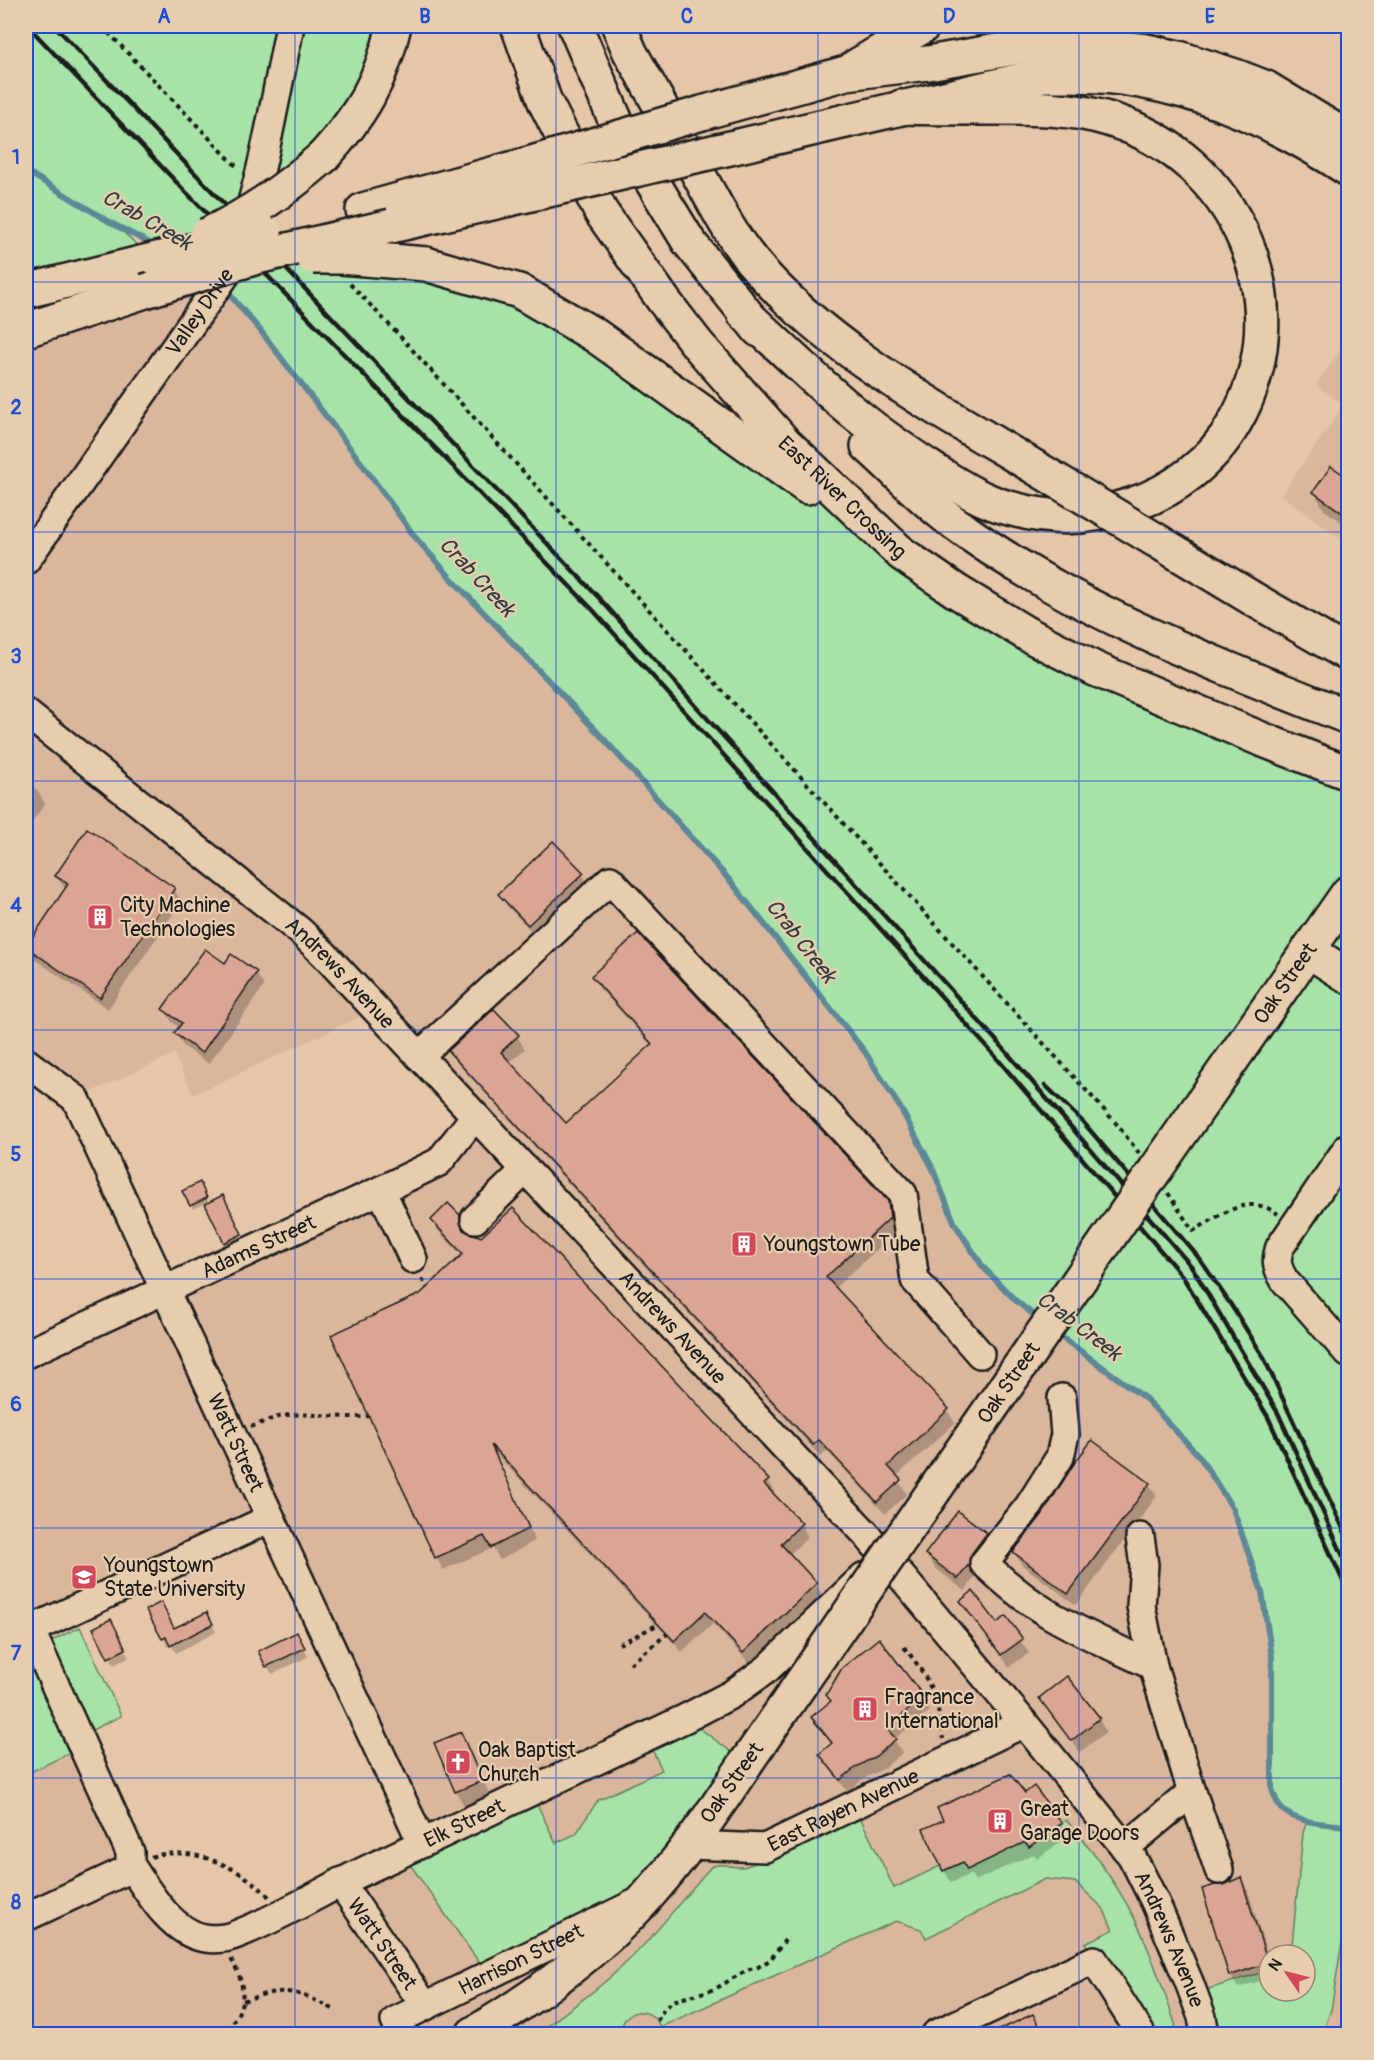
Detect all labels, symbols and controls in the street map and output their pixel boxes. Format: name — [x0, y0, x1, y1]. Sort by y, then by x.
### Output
text: A — [158, 4, 171, 29]
text: B — [419, 4, 431, 29]
text: C — [681, 4, 693, 29]
text: D — [943, 4, 956, 29]
text: E — [1205, 4, 1216, 29]
text: 1 — [12, 145, 20, 170]
water label: Crab Creek — [97, 183, 198, 258]
street label: Valley Drive — [160, 262, 240, 361]
text: 2 — [10, 395, 22, 420]
street label: East River Crossing — [772, 430, 913, 565]
water label: Crab Creek — [433, 531, 522, 624]
text: 3 — [10, 644, 22, 669]
place label: City Machine Technologies — [120, 892, 236, 943]
text: 4 — [10, 893, 22, 918]
water label: Crab Creek — [759, 893, 844, 990]
building icon: City Machine Technologies — [85, 902, 115, 932]
street label: Andrews Avenue — [280, 911, 401, 1035]
street label: Oak Street — [1247, 937, 1323, 1030]
text: 5 — [11, 1142, 22, 1167]
street label: Adams Street — [197, 1208, 320, 1285]
building icon: Youngstown Tube — [729, 1229, 759, 1259]
place label: Youngstown Tube — [763, 1231, 921, 1258]
street label: Andrews Avenue — [613, 1265, 733, 1390]
water label: Crab Creek — [1031, 1285, 1128, 1368]
street label: Oak Street — [971, 1336, 1046, 1429]
street label: Watt Street — [201, 1389, 270, 1497]
text: 6 — [10, 1392, 22, 1417]
place label: Youngstown State University — [103, 1552, 245, 1603]
school or university icon: Youngstown State University — [69, 1562, 99, 1592]
text: 7 — [11, 1641, 22, 1666]
place label: Fragrance International — [884, 1684, 999, 1735]
building icon: Fragrance International — [850, 1694, 880, 1724]
place label: Oak Baptist Church — [478, 1737, 577, 1788]
street label: Oak Street — [694, 1737, 770, 1829]
church icon: Oak Baptist Church — [443, 1747, 473, 1777]
street label: East Rayen Avenue — [763, 1762, 924, 1858]
street label: Elk Street — [419, 1792, 509, 1854]
place label: Great Garage Doors — [1020, 1796, 1140, 1847]
building icon: Great Garage Doors — [985, 1806, 1015, 1836]
street label: Andrews Avenue — [1128, 1866, 1211, 2012]
text: 8 — [11, 1890, 21, 1915]
street label: Watt Street — [341, 1893, 424, 1995]
street label: Harrison Street — [454, 1917, 588, 2001]
north arrow — [1257, 1943, 1317, 2003]
text: N — [1264, 1955, 1287, 1975]

